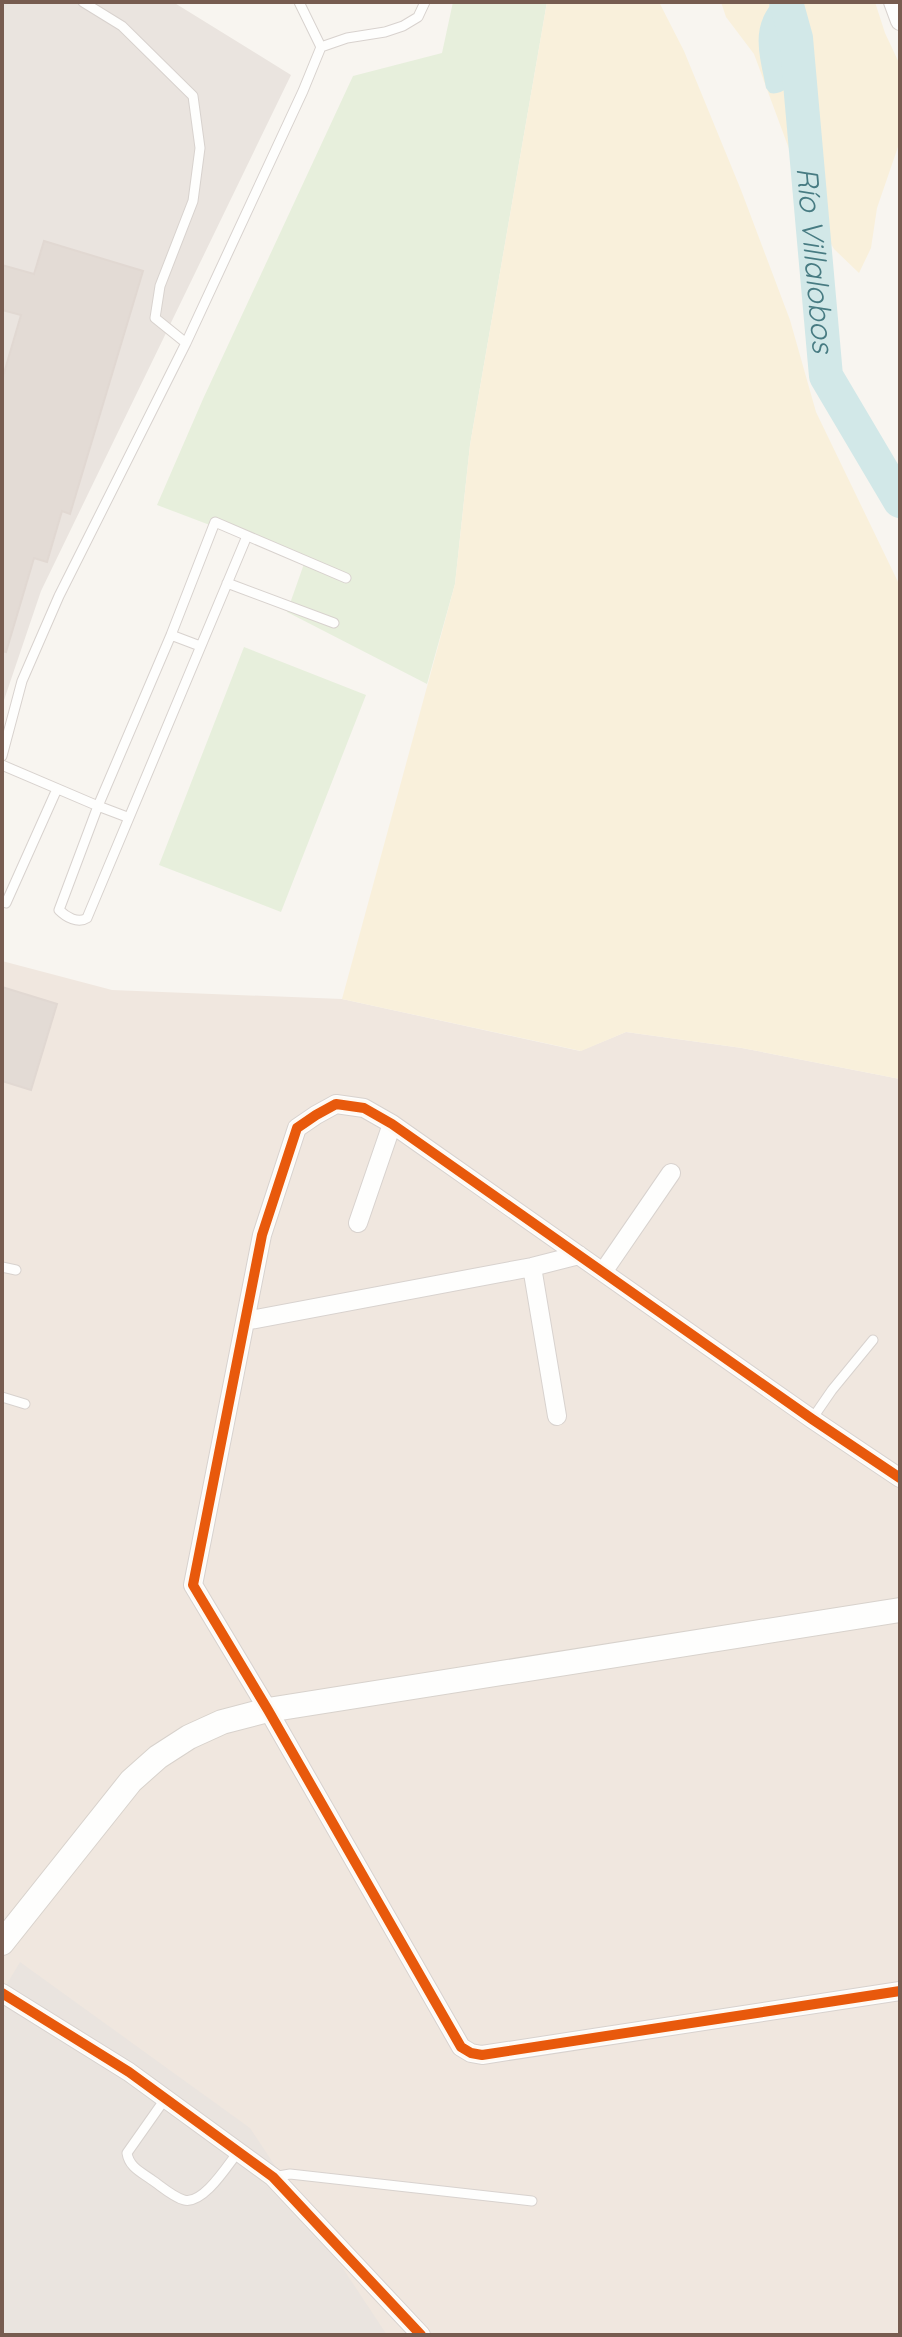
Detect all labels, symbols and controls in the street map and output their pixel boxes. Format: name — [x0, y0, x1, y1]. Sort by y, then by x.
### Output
water label: Río Villalobos — [789, 165, 843, 356]

